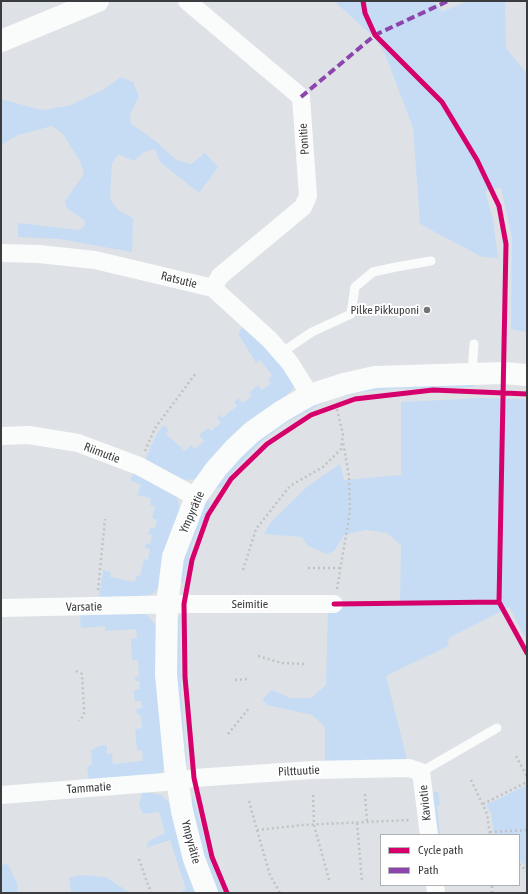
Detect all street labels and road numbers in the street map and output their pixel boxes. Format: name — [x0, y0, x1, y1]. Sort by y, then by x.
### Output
street label: Ponitie — [296, 123, 312, 155]
street label: Ratsutie — [159, 269, 199, 291]
street label: Riimutie — [82, 440, 122, 466]
street label: Ympyrätie — [176, 489, 208, 535]
street label: Seimitie — [232, 597, 268, 611]
street label: Varsatie — [66, 599, 102, 615]
street label: Pilttuutie — [278, 763, 320, 779]
street label: Tammatie — [66, 779, 112, 797]
street label: Kaviotie — [416, 784, 434, 822]
street label: Ympyrätie — [178, 819, 204, 865]

